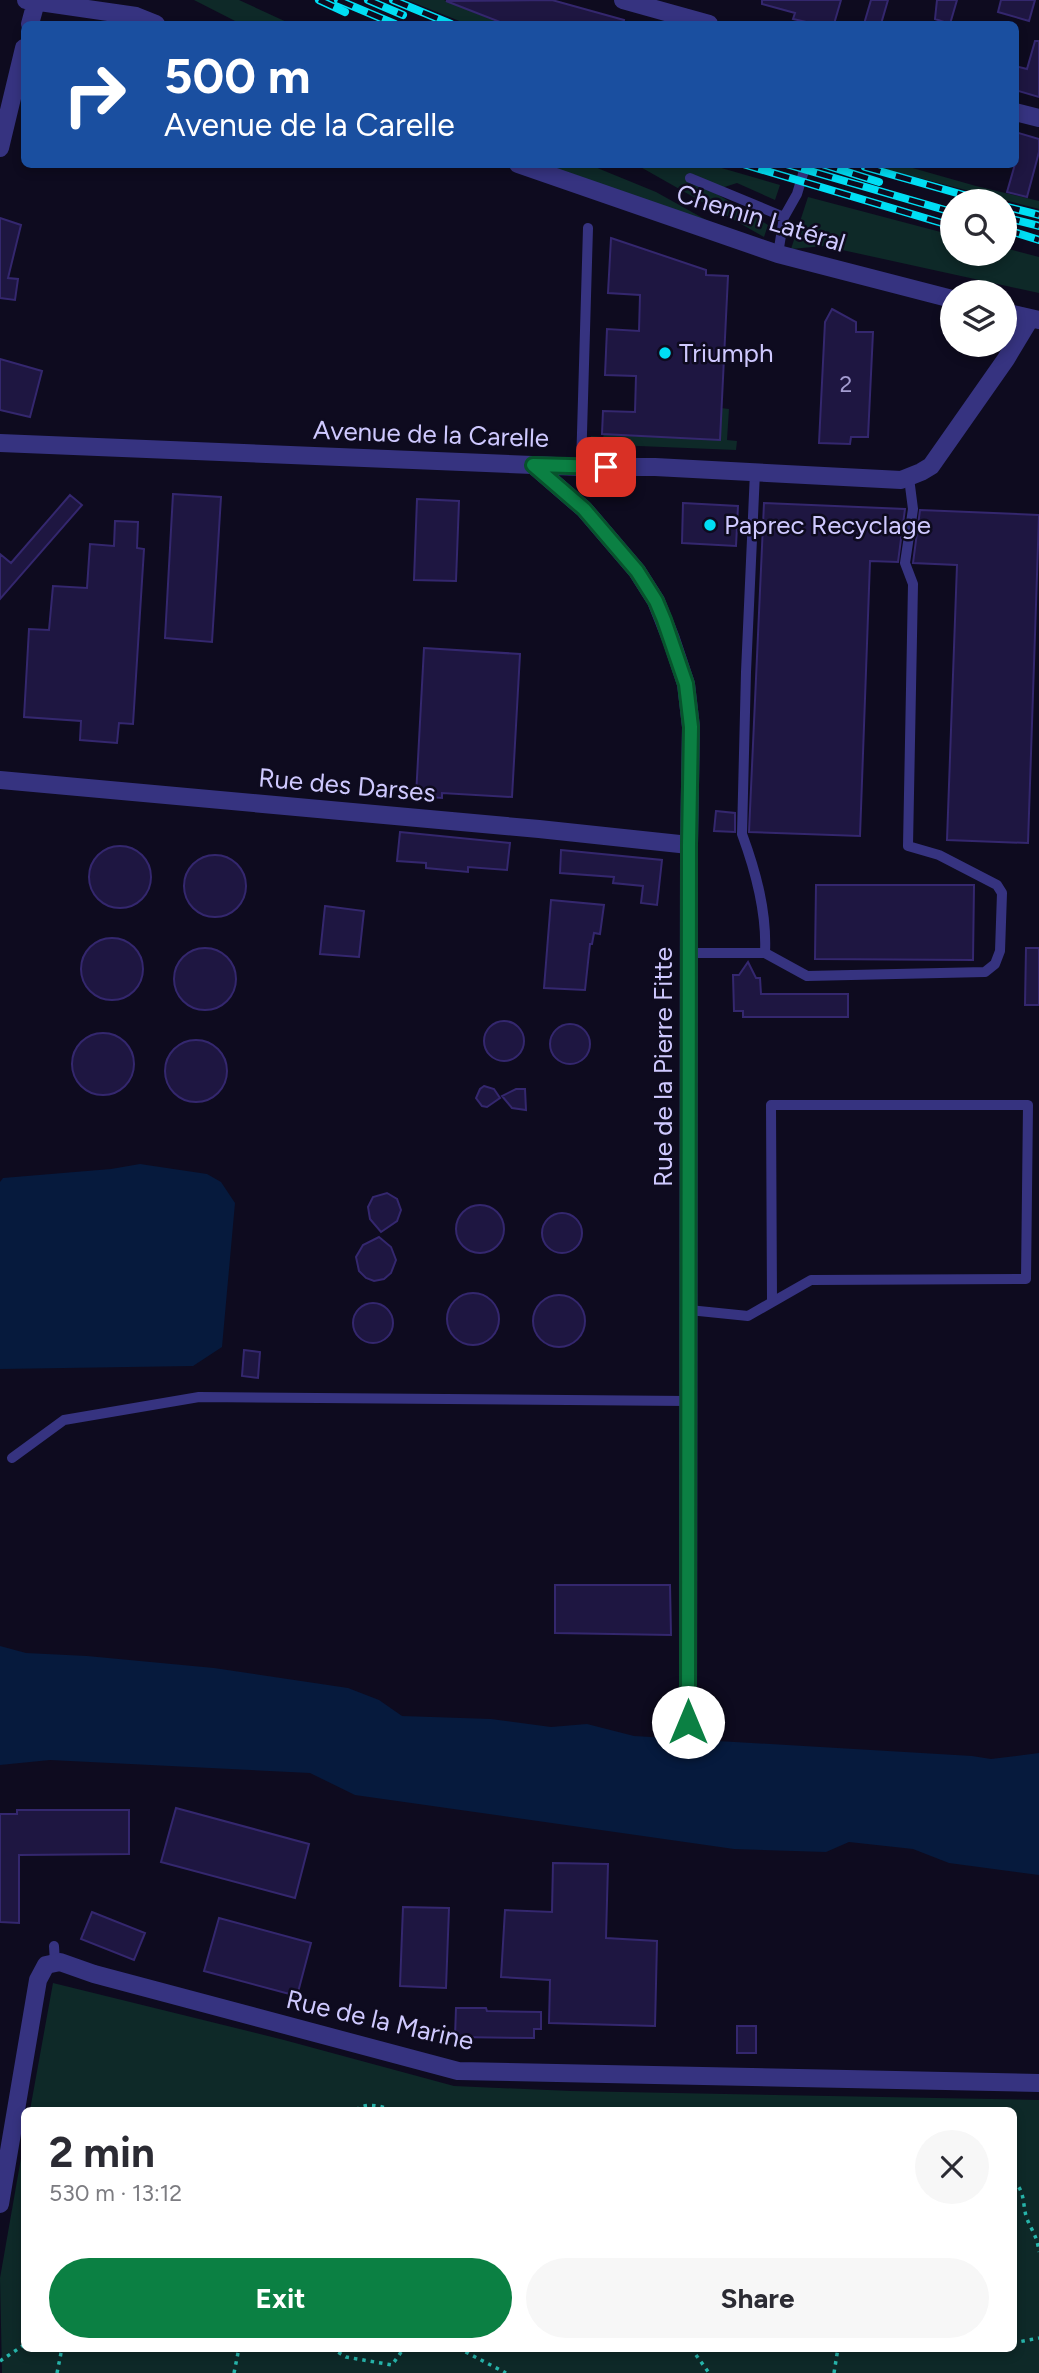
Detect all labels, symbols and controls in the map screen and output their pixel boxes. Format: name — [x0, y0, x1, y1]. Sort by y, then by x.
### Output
text: 500 m — [164, 46, 310, 105]
icon: right — [49, 49, 140, 140]
text: Avenue de la Carelle — [164, 106, 455, 144]
street label: Chemin Latéral — [673, 177, 849, 259]
map controls — [940, 189, 1017, 357]
button: search — [940, 189, 1017, 266]
button: layers — [940, 280, 1017, 357]
place label: Triumph — [679, 337, 773, 369]
marker: Triumph — [657, 345, 673, 361]
house number: 2 — [840, 370, 852, 398]
street label: Avenue de la Carelle — [312, 414, 550, 454]
pin — [576, 437, 636, 497]
icon: arrive — [587, 448, 625, 486]
place label: Paprec Recyclage — [724, 509, 931, 541]
marker: Paprec Recyclage — [702, 517, 718, 533]
street label: Rue des Darses — [257, 761, 437, 809]
street label: Rue de la Pierre Fitte — [647, 947, 679, 1187]
position arrow — [651, 1685, 725, 1759]
street label: Rue de la Marine — [283, 1983, 477, 2057]
text: 2 min — [49, 2127, 155, 2178]
button: close — [915, 2130, 989, 2204]
text: 530 m · 13:12 — [49, 2179, 182, 2207]
button: Exit — [49, 2258, 512, 2338]
button: Share — [526, 2258, 989, 2338]

